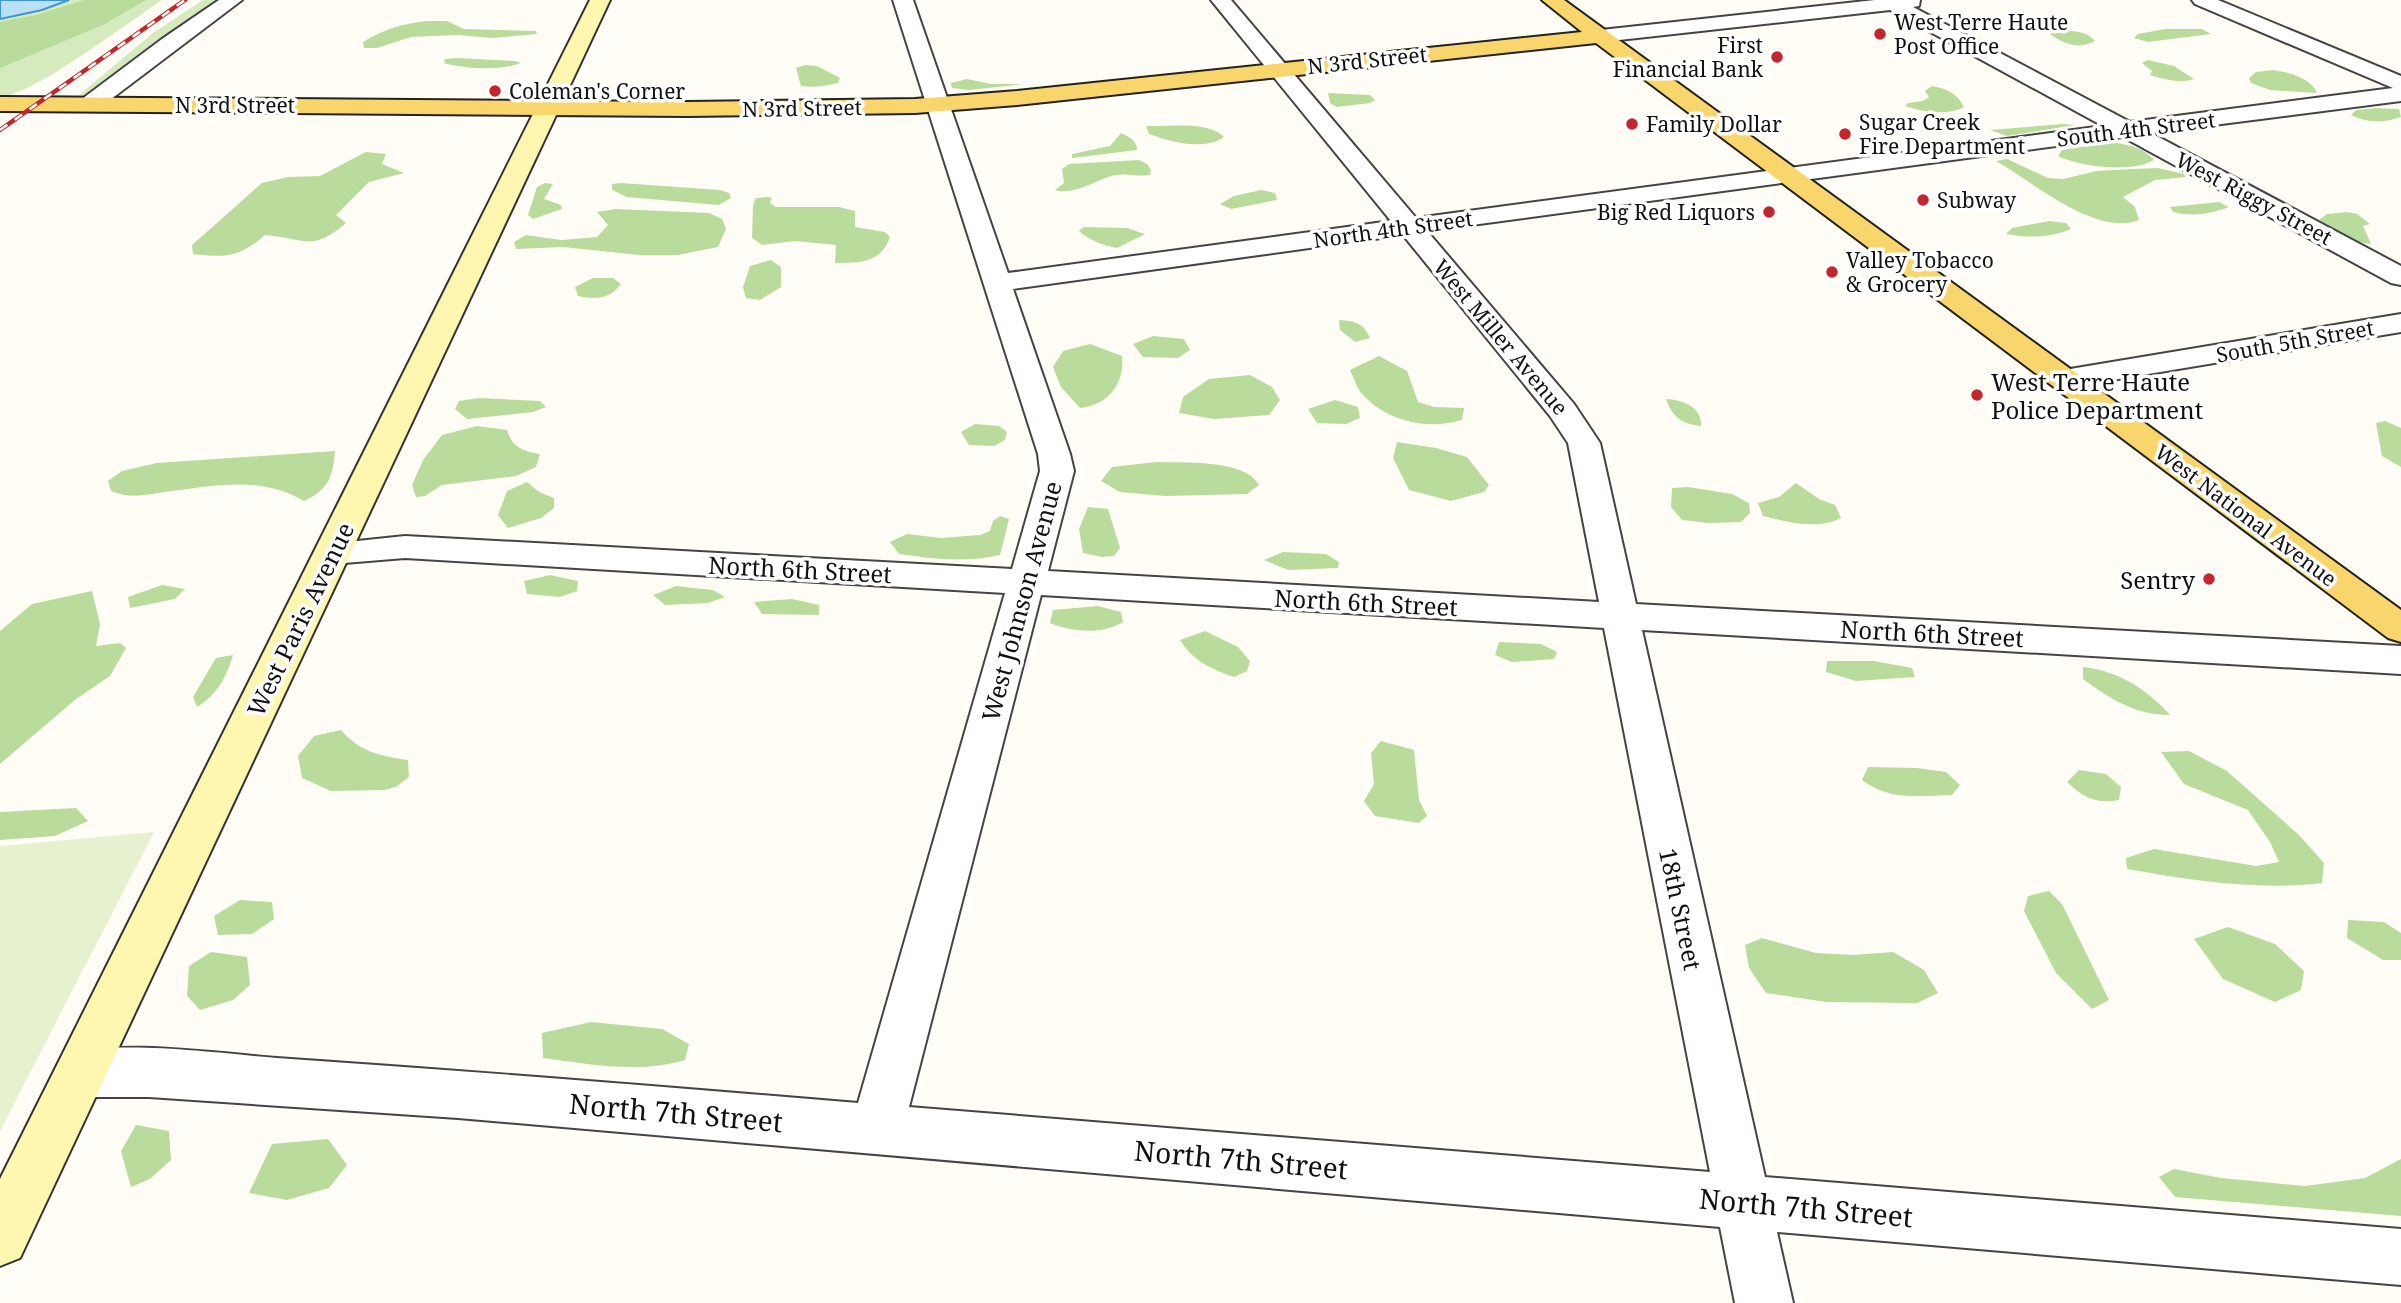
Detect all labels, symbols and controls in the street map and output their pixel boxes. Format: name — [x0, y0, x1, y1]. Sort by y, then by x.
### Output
place label: West Terre Haute Post Office — [1894, 8, 2068, 60]
marker: West Terre Haute Post Office — [1872, 26, 1888, 42]
place label: First Financial Bank — [1613, 31, 1764, 83]
street label: N 3rd Street — [1306, 40, 1428, 80]
marker: First Financial Bank — [1769, 49, 1785, 65]
place label: Coleman's Corner — [509, 77, 685, 105]
marker: Coleman's Corner — [487, 83, 503, 99]
street label: N 3rd Street — [175, 91, 295, 119]
street label: N 3rd Street — [742, 93, 862, 123]
street label: South 4th Street — [2055, 105, 2217, 153]
place label: Sugar Creek Fire Department — [1859, 108, 2025, 160]
place label: Family Dollar — [1646, 110, 1782, 138]
marker: Family Dollar — [1624, 116, 1640, 132]
marker: Sugar Creek Fire Department — [1837, 126, 1853, 142]
street label: West Riggy Street — [2171, 145, 2337, 251]
place label: Subway — [1937, 186, 2016, 214]
marker: Subway — [1915, 192, 1931, 208]
place label: Big Red Liquors — [1597, 198, 1755, 226]
street label: North 4th Street — [1311, 204, 1475, 254]
marker: Big Red Liquors — [1761, 204, 1777, 220]
place label: Valley Tobacco & Grocery — [1846, 246, 1994, 298]
street label: West Miller Avenue — [1427, 253, 1575, 421]
marker: Valley Tobacco & Grocery — [1824, 264, 1840, 280]
street label: South 5th Street — [2214, 313, 2376, 369]
place label: West Terre Haute Police Department — [1991, 365, 2203, 426]
marker: West Terre Haute Police Department — [1969, 387, 1985, 403]
street label: West National Avenue — [2149, 437, 2343, 593]
street label: West Johnson Avenue — [973, 477, 1069, 725]
street label: West Paris Avenue — [239, 517, 361, 721]
street label: North 6th Street — [707, 548, 893, 590]
place label: Sentry — [2120, 563, 2195, 596]
marker: Sentry — [2201, 571, 2217, 587]
street label: North 6th Street — [1273, 581, 1459, 623]
street label: North 6th Street — [1839, 612, 2025, 654]
street label: 18th Street — [1652, 845, 1710, 973]
street label: North 7th Street — [568, 1084, 785, 1140]
street label: North 7th Street — [1133, 1131, 1350, 1187]
street label: North 7th Street — [1698, 1179, 1915, 1235]

